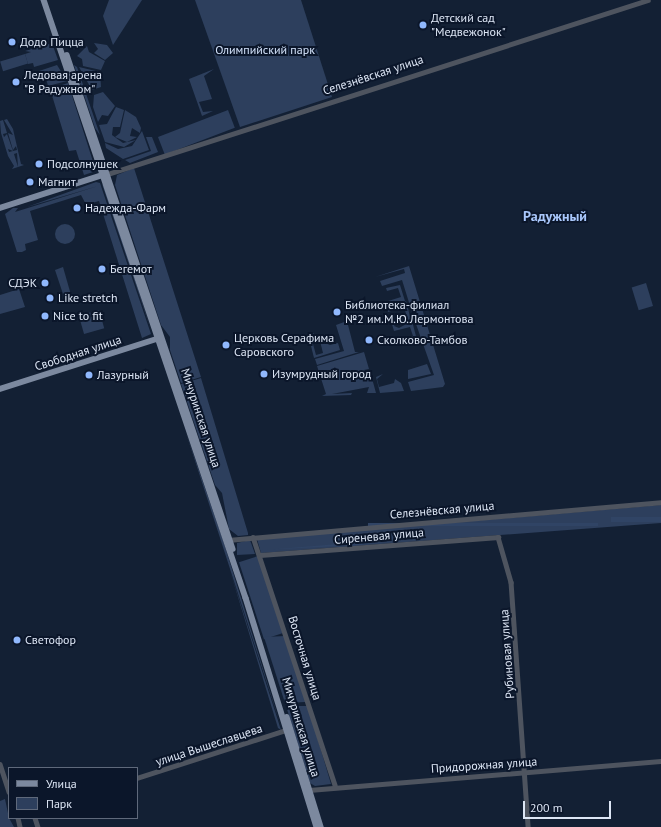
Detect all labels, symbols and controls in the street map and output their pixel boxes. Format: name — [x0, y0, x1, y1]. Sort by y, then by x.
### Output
place label: Детский сад "Медвежонок" — [431, 11, 506, 39]
marker: Детский сад "Медвежонок" — [418, 20, 428, 30]
place label: Додо Пицца — [20, 35, 84, 49]
marker: Додо Пицца — [7, 37, 17, 47]
park label: Олимпийский парк — [215, 43, 315, 57]
street label: Селезнёвская улица — [321, 52, 425, 98]
place label: Ледовая арена "В Радужном" — [24, 68, 102, 96]
marker: Ледовая арена "В Радужном" — [11, 77, 21, 87]
place label: Подсолнушек — [47, 157, 118, 171]
marker: Подсолнушек — [34, 159, 44, 169]
place label: Магнит — [38, 175, 76, 189]
marker: Магнит — [25, 177, 35, 187]
place label: Надежда-Фарм — [85, 201, 166, 215]
marker: Надежда-Фарм — [72, 203, 82, 213]
district label: Радужный — [523, 208, 587, 224]
place label: Бегемот — [110, 262, 152, 276]
marker: Бегемот — [97, 264, 107, 274]
place label: СДЭК — [8, 276, 37, 290]
marker: СДЭК — [40, 278, 50, 288]
place label: Like stretch — [58, 291, 118, 305]
marker: Like stretch — [45, 293, 55, 303]
place label: Библиотека-филиал №2 им.М.Ю.Лермонтова — [345, 298, 473, 326]
marker: Библиотека-филиал №2 им.М.Ю.Лермонтова — [332, 307, 342, 317]
place label: Nice to fit — [53, 309, 103, 323]
marker: Nice to fit — [40, 311, 50, 321]
place label: Церковь Серафима Саровского — [234, 331, 335, 359]
street label: Свободная улица — [33, 332, 123, 374]
place label: Сколково-Тамбов — [377, 333, 467, 347]
marker: Сколково-Тамбов — [364, 335, 374, 345]
marker: Церковь Серафима Саровского — [221, 340, 231, 350]
street label: Мичуринская улица — [178, 367, 224, 469]
place label: Изумрудный город — [272, 367, 371, 381]
place label: Лазурный — [97, 368, 149, 382]
marker: Изумрудный город — [259, 369, 269, 379]
marker: Лазурный — [84, 370, 94, 380]
street label: Селезнёвская улица — [389, 498, 495, 522]
street label: Сиреневая улица — [334, 525, 424, 547]
street label: Рубиновая улица — [497, 609, 517, 699]
street label: Восточная улица — [285, 614, 325, 702]
place label: Светофор — [25, 633, 76, 647]
marker: Светофор — [12, 635, 22, 645]
street label: Мичуринская улица — [279, 675, 323, 779]
street label: улица Вышеславцева — [154, 721, 264, 769]
street label: Придорожная улица — [430, 754, 538, 776]
legend — [8, 767, 138, 819]
text: Улица — [46, 776, 77, 791]
scale bar — [525, 793, 613, 819]
text: Парк — [46, 796, 72, 811]
text: 200 m — [530, 800, 563, 815]

